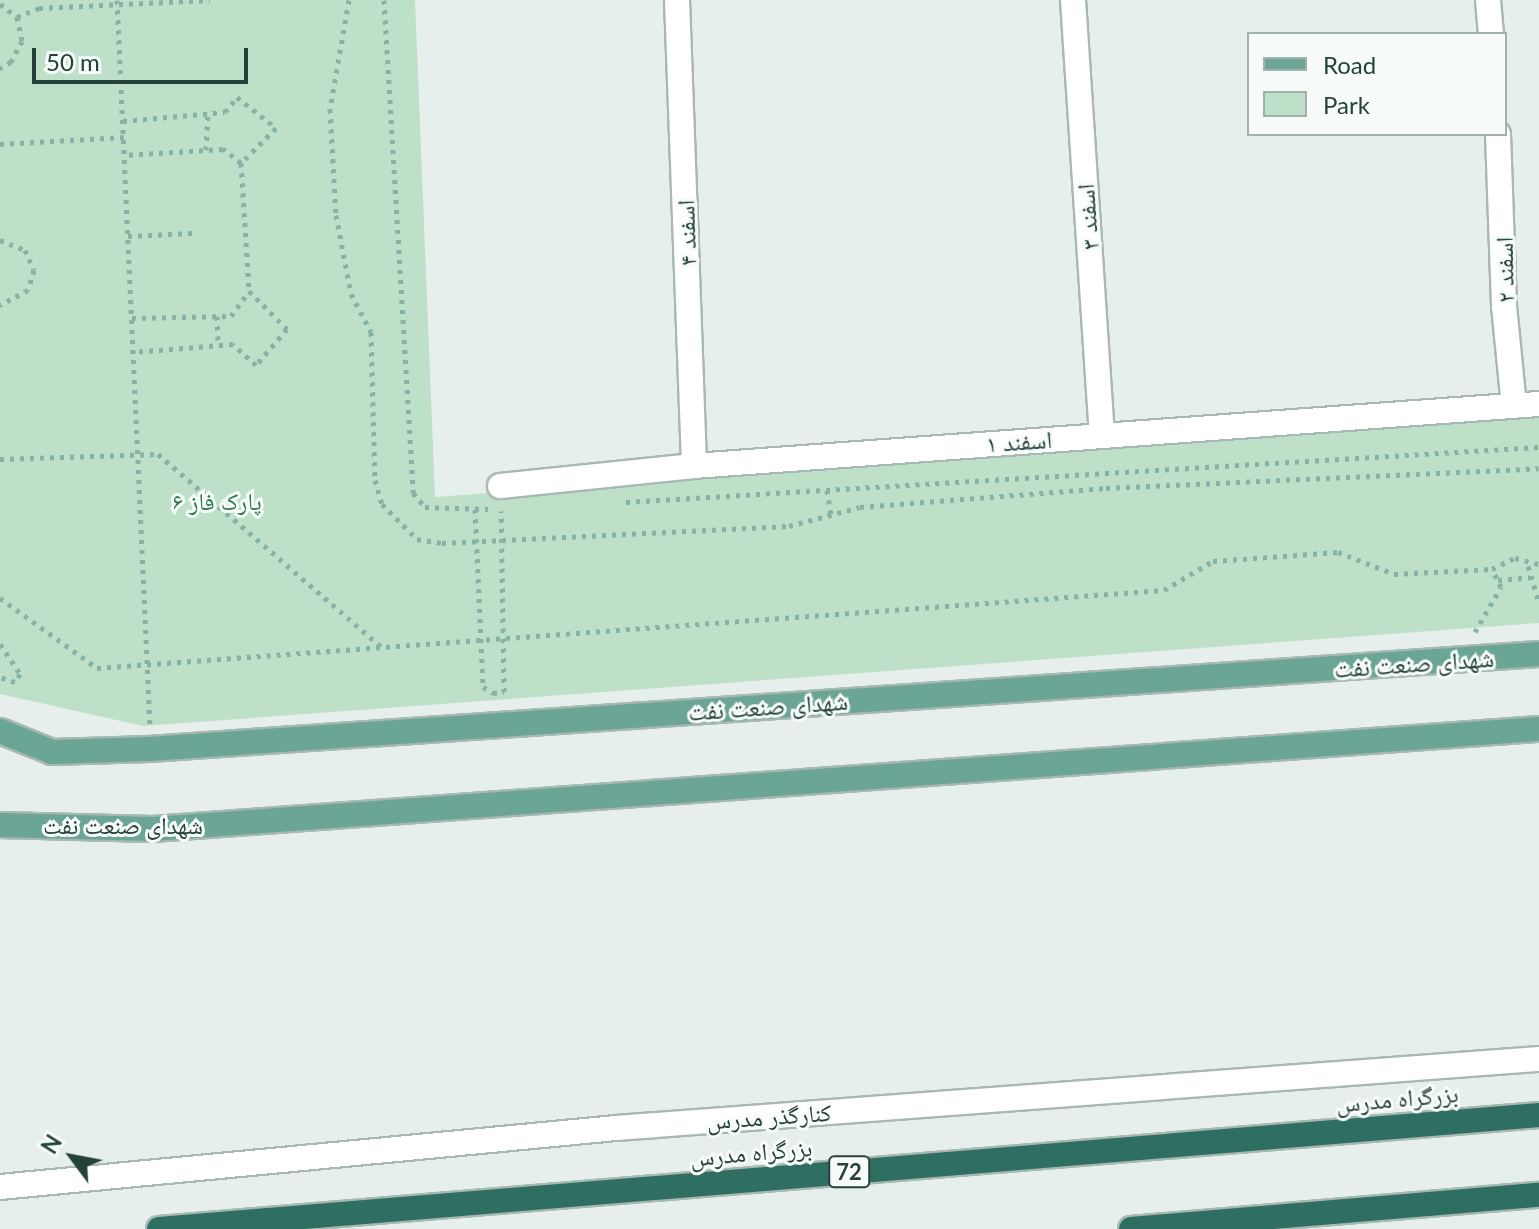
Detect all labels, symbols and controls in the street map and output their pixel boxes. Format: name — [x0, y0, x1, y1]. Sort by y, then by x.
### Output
scale bar — [36, 32, 252, 82]
legend — [1247, 32, 1507, 136]
text: 50 m — [46, 47, 100, 76]
text: Road — [1323, 50, 1376, 79]
text: Park — [1323, 90, 1370, 119]
street label: اسفند ۳ — [1070, 183, 1104, 251]
street label: اسفند ۴ — [670, 199, 702, 267]
street label: اسفند ۲ — [1489, 237, 1519, 303]
street label: اسفند ۱ — [985, 424, 1053, 458]
park label: پارک فاز ۶ — [172, 487, 262, 515]
street label: شهدای صنعت نفت — [1333, 643, 1495, 683]
street label: شهدای صنعت نفت — [687, 686, 849, 726]
street label: شهدای صنعت نفت — [43, 811, 203, 839]
street label: بزرگراه مدرس — [1335, 1078, 1459, 1118]
street label: کنارگذر مدرس — [706, 1097, 832, 1135]
north arrow — [32, 1117, 112, 1197]
text: N — [35, 1130, 67, 1158]
street label: بزرگراه مدرس — [689, 1132, 813, 1172]
road number: 72 — [827, 1154, 871, 1190]

